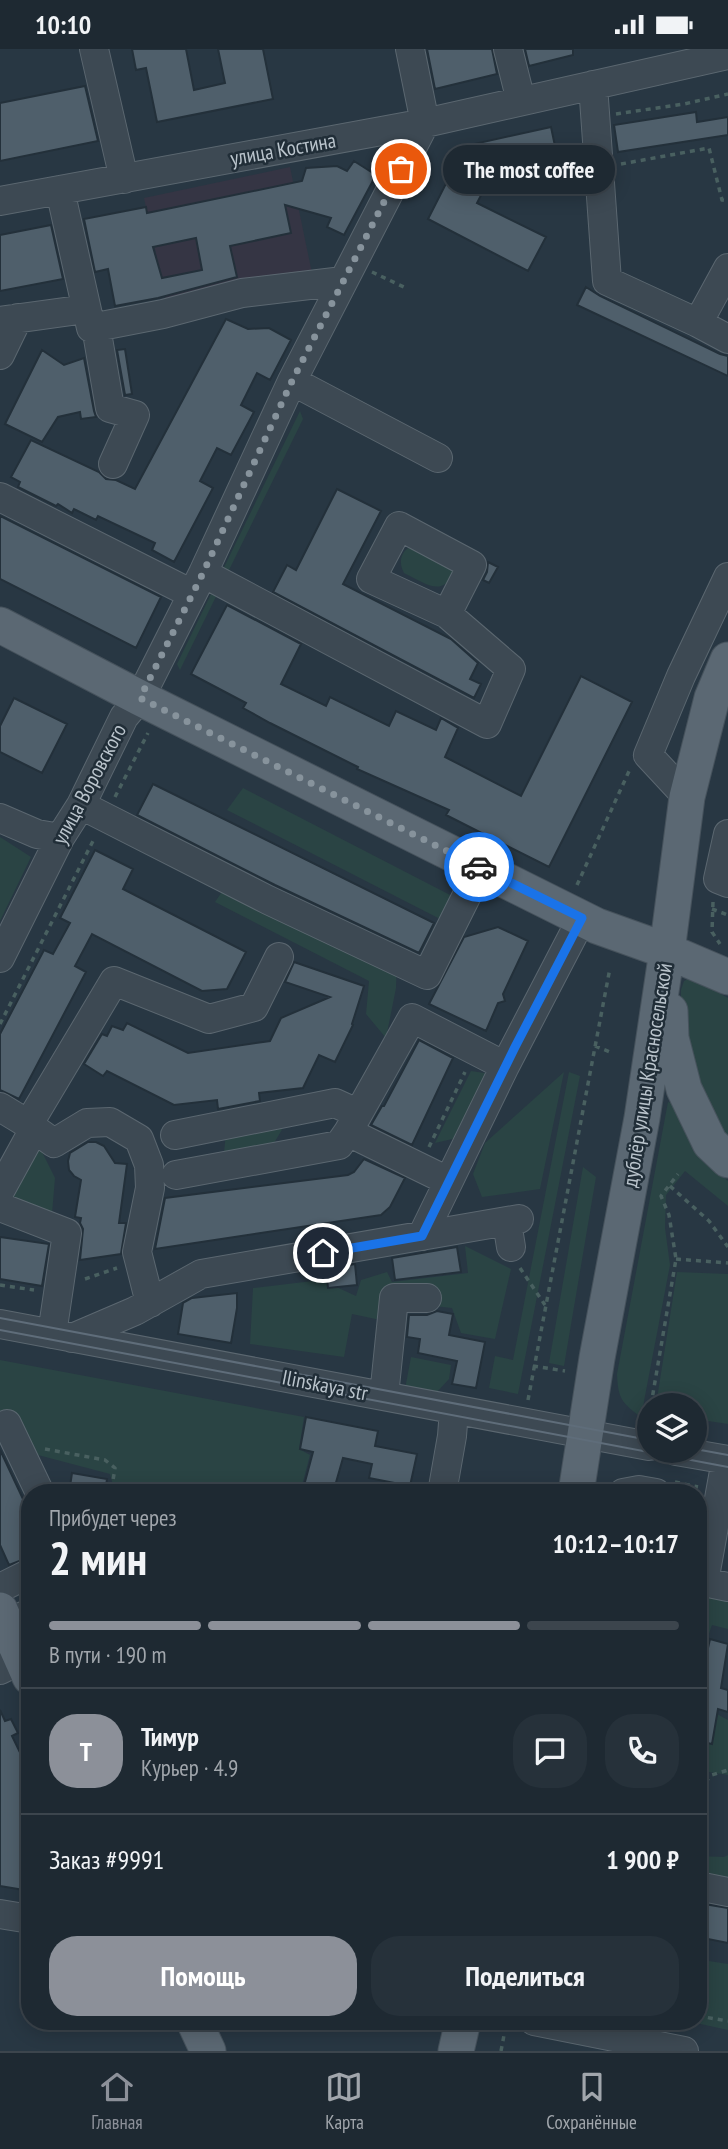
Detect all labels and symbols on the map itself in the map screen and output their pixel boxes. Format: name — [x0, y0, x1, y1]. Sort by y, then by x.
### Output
street label: улица Костина — [228, 126, 338, 172]
pin — [371, 139, 431, 199]
callout: The most coffee — [443, 145, 614, 193]
street label: улица Воровского — [46, 719, 132, 849]
courier — [444, 832, 514, 902]
street label: дублёр улицы Красносельской — [616, 961, 678, 1189]
pin — [293, 1223, 353, 1283]
street label: Ilinskaya str — [280, 1363, 370, 1407]

